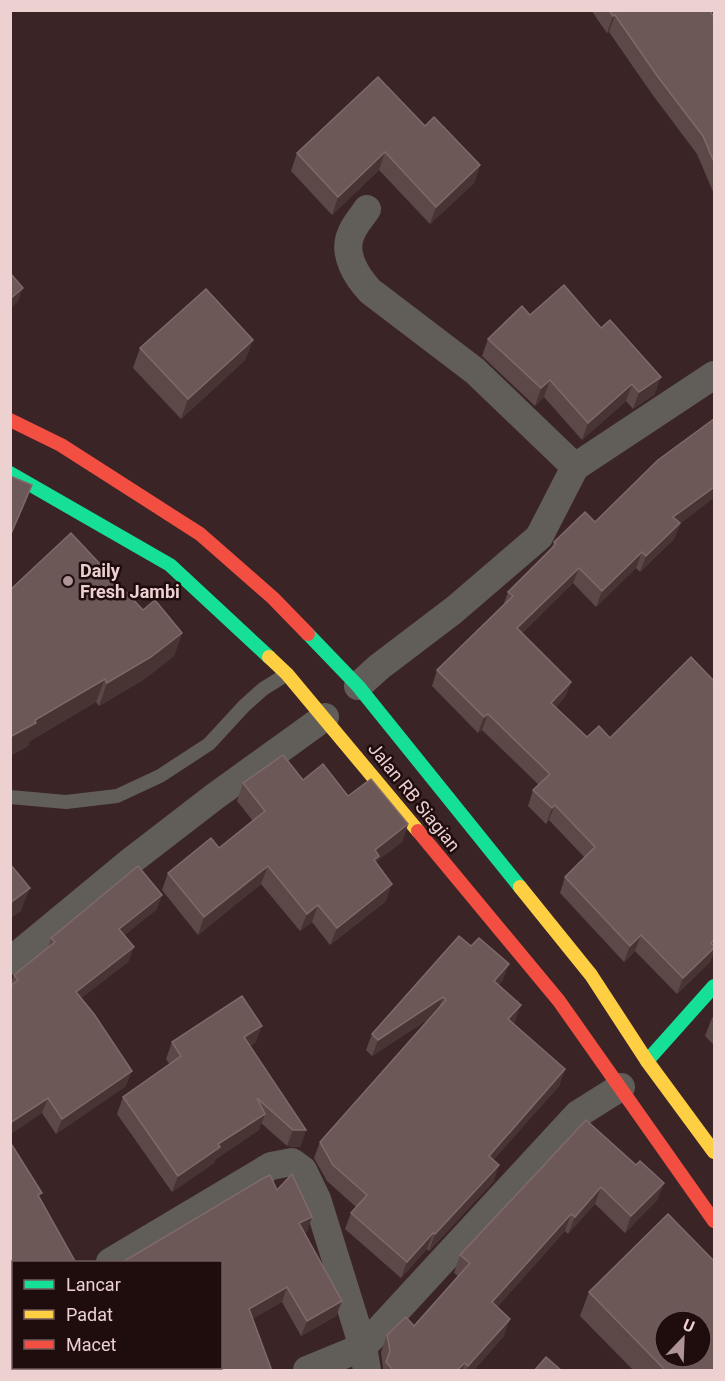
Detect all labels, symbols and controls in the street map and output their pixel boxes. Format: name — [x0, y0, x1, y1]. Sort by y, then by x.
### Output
place label: Daily Fresh Jambi — [80, 560, 180, 602]
marker: Daily Fresh Jambi — [61, 574, 75, 588]
street label: Jalan RB Siagian — [364, 738, 465, 855]
legend — [12, 1261, 222, 1369]
text: Lancar — [66, 1274, 121, 1295]
text: Padat — [66, 1304, 113, 1325]
north arrow — [653, 1309, 713, 1369]
text: U — [680, 1315, 697, 1336]
text: Macet — [66, 1334, 116, 1355]

